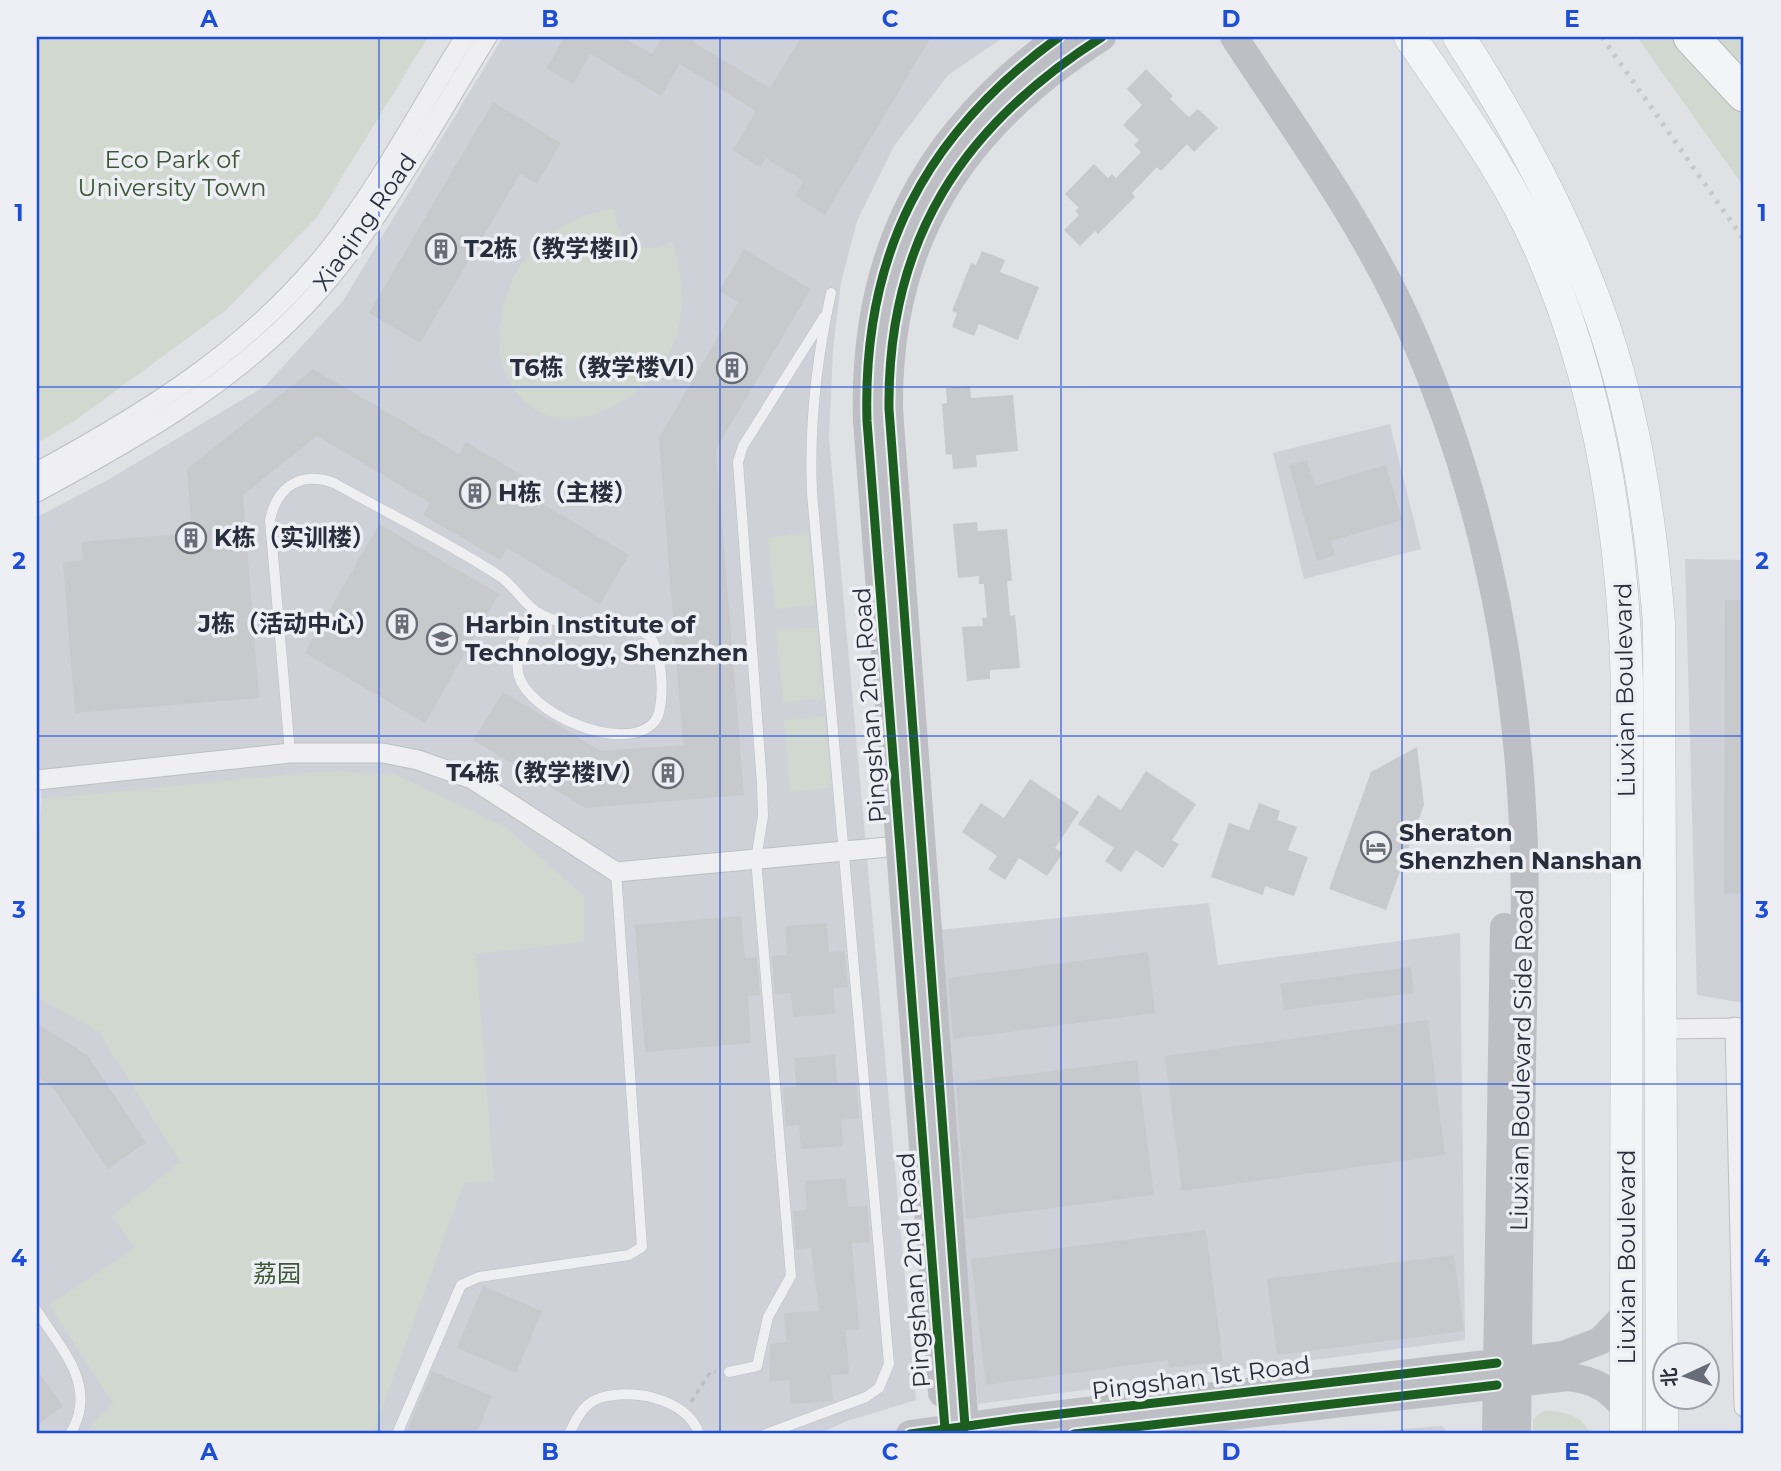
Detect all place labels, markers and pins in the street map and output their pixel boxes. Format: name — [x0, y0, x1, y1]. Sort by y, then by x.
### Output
building icon: T2栋（教学楼II） — [424, 232, 458, 266]
place label: T2栋（教学楼II） — [464, 234, 653, 263]
building icon: T6栋（教学楼VI） — [715, 351, 749, 385]
place label: T6栋（教学楼VI） — [510, 353, 709, 382]
building icon: H栋（主楼） — [458, 476, 492, 510]
place label: H栋（主楼） — [498, 478, 637, 507]
building icon: K栋（实训楼） — [174, 521, 208, 555]
place label: K栋（实训楼） — [214, 523, 376, 552]
building icon: J栋（活动中心） — [385, 607, 419, 641]
place label: J栋（活动中心） — [197, 609, 379, 638]
place label: Harbin Institute of Technology, Shenzhen — [465, 610, 748, 667]
school or university icon: Harbin Institute of Technology, Shenzhen — [425, 622, 459, 656]
building icon: T4栋（教学楼IV） — [651, 756, 685, 790]
place label: T4栋（教学楼IV） — [446, 758, 645, 787]
place label: Sheraton Shenzhen Nanshan — [1399, 818, 1642, 875]
hotel icon: Sheraton Shenzhen Nanshan — [1359, 830, 1393, 864]

